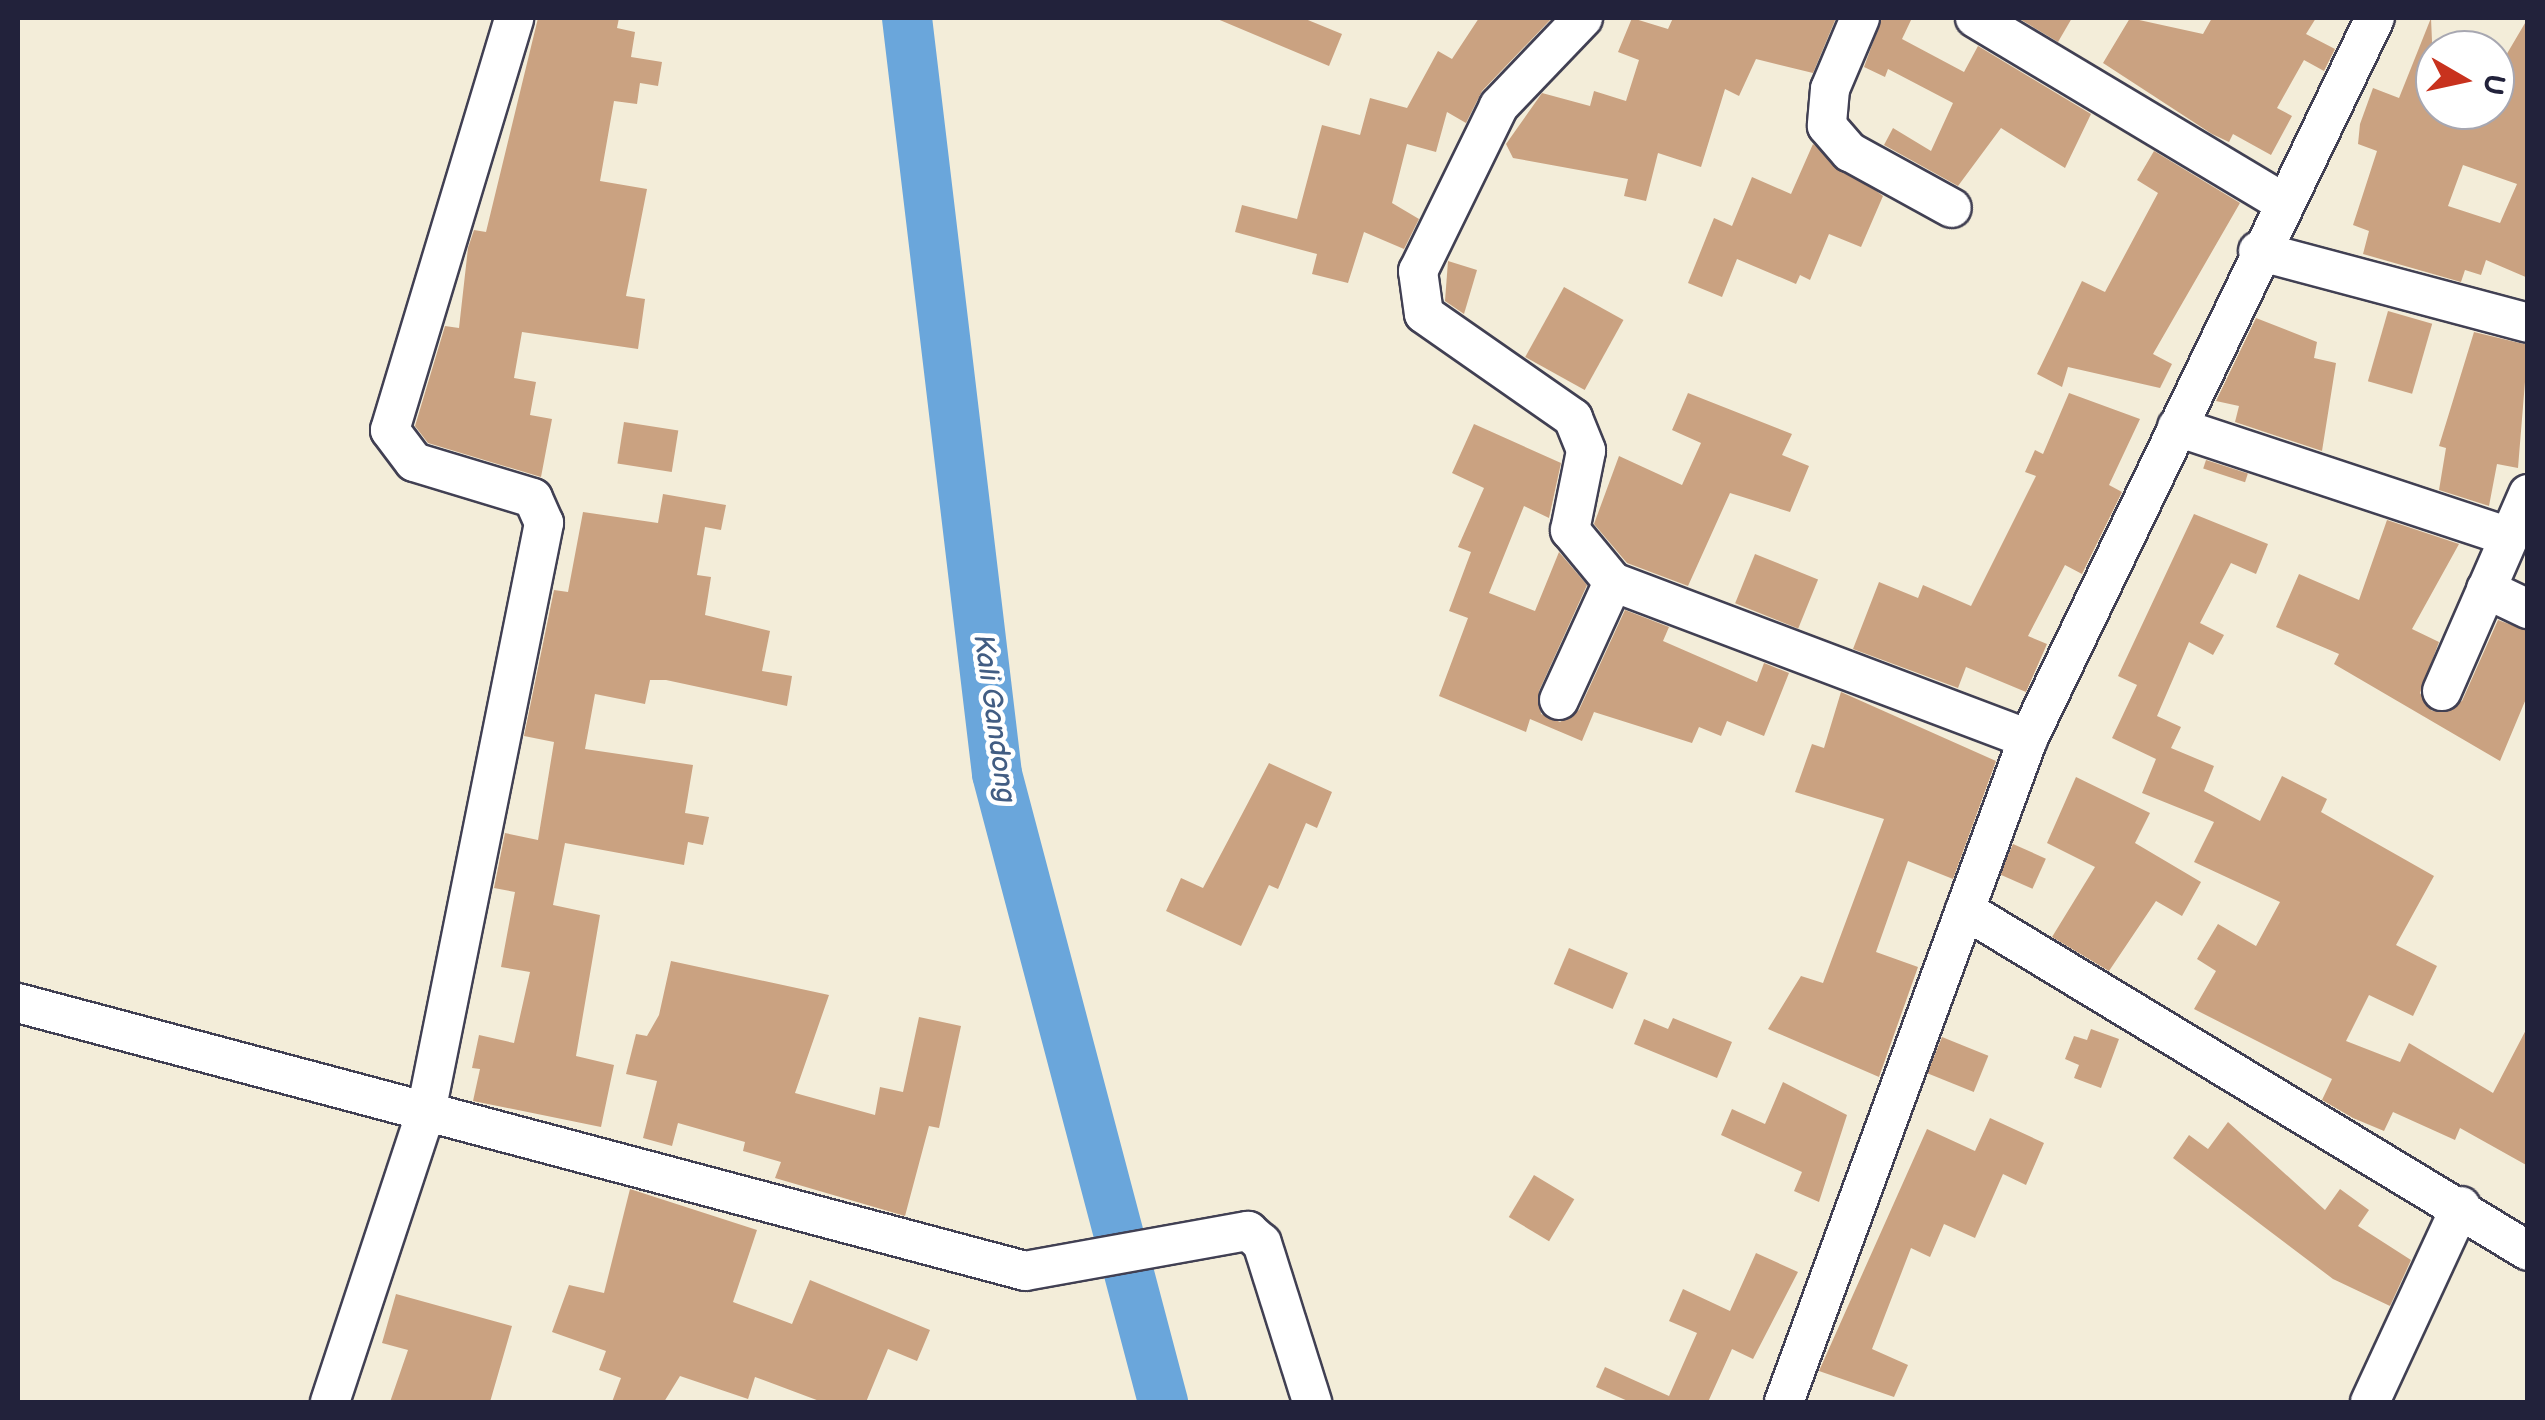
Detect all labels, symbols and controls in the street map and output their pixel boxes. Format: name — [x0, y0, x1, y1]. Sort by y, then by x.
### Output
north arrow — [2415, 30, 2515, 130]
text: U — [2475, 72, 2511, 97]
water label: Kali Gandong — [966, 633, 1022, 805]

